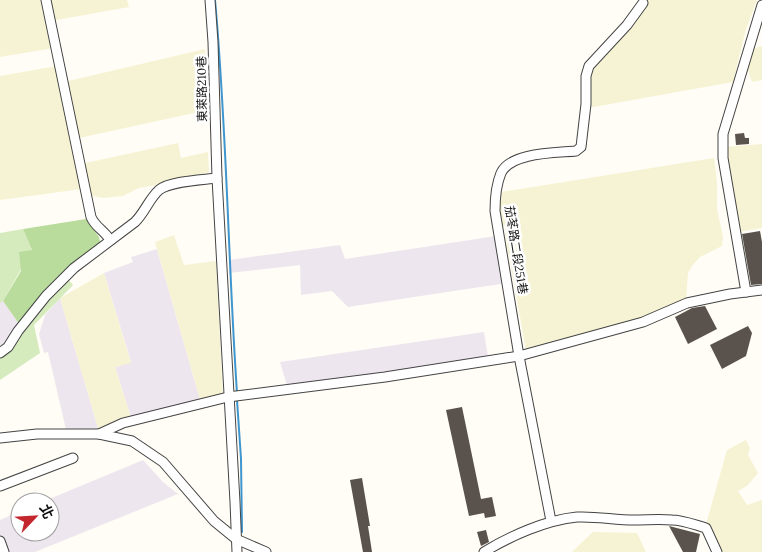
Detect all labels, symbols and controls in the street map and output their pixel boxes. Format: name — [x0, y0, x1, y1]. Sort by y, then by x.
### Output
street label: 東萊路210巷 — [193, 56, 210, 122]
street label: 茄苳路二段251巷 — [502, 205, 531, 295]
north arrow — [10, 492, 60, 542]
text: 北 — [36, 501, 58, 522]

